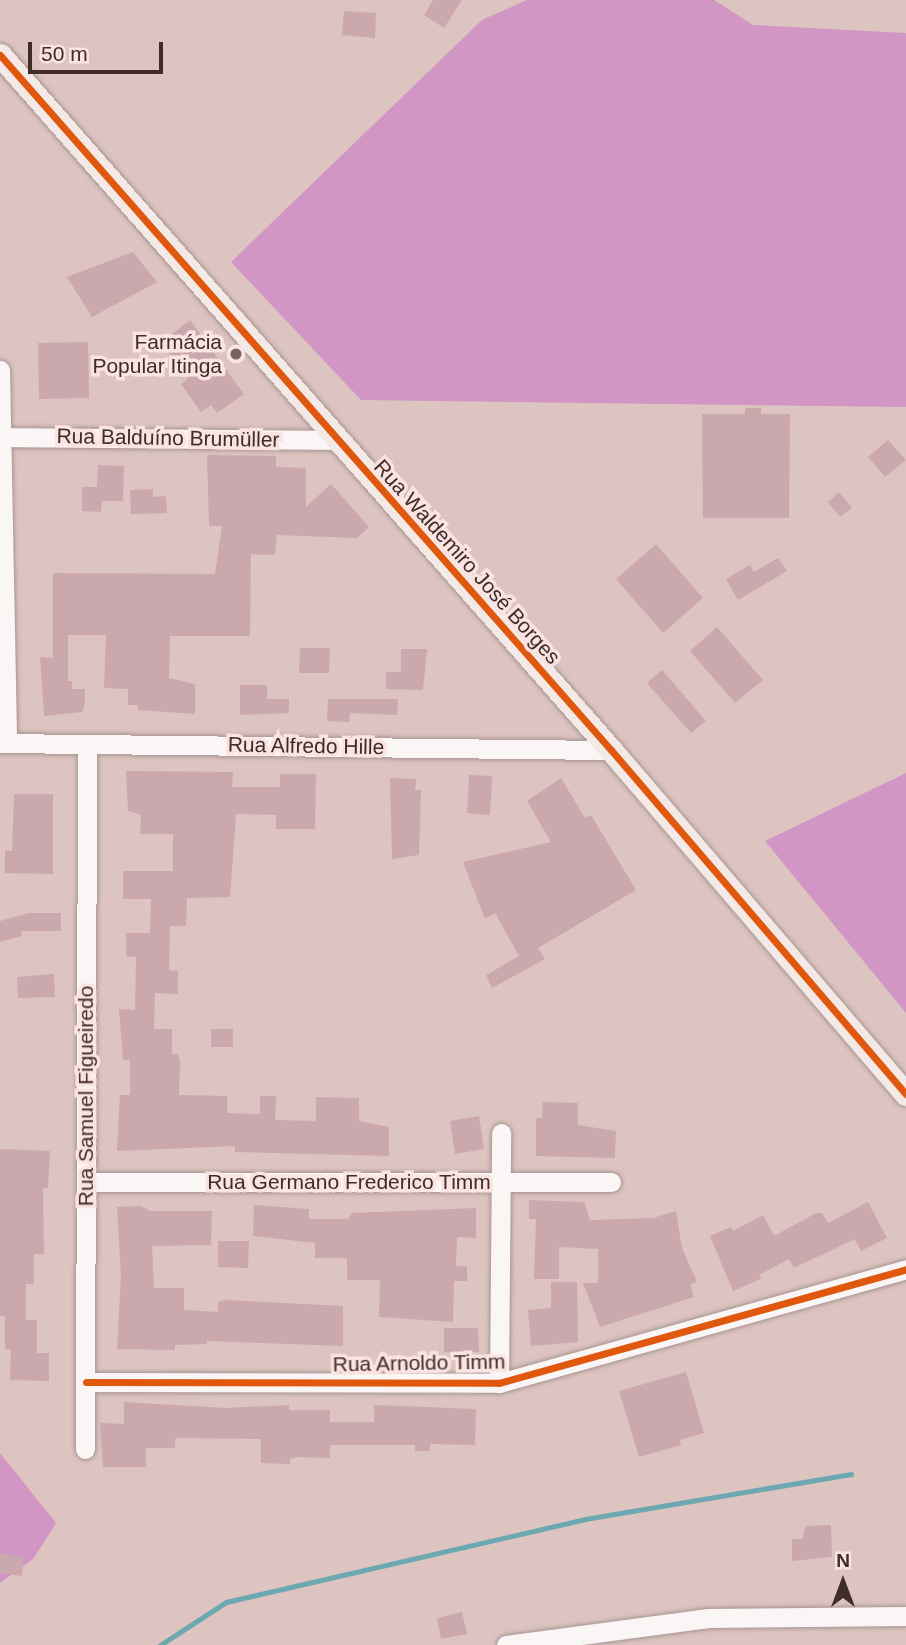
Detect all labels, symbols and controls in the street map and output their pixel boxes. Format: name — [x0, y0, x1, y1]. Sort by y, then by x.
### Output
scale bar — [32, 28, 166, 72]
text: 50 m — [41, 42, 88, 65]
place label: Farmácia Popular Itinga — [92, 329, 222, 379]
marker: Farmácia Popular Itinga — [228, 346, 244, 362]
street label: Rua Balduíno Brumüller — [56, 423, 280, 453]
street label: Rua Waldemiro José Borges — [368, 455, 566, 669]
street label: Rua Alfredo Hille — [227, 732, 385, 760]
street label: Rua Samuel Figueiredo — [73, 986, 99, 1206]
street label: Rua Germano Frederico Timm — [207, 1169, 491, 1195]
street label: Rua Arnoldo Timm — [332, 1349, 506, 1377]
north arrow — [808, 1547, 878, 1617]
text: N — [836, 1550, 850, 1571]

